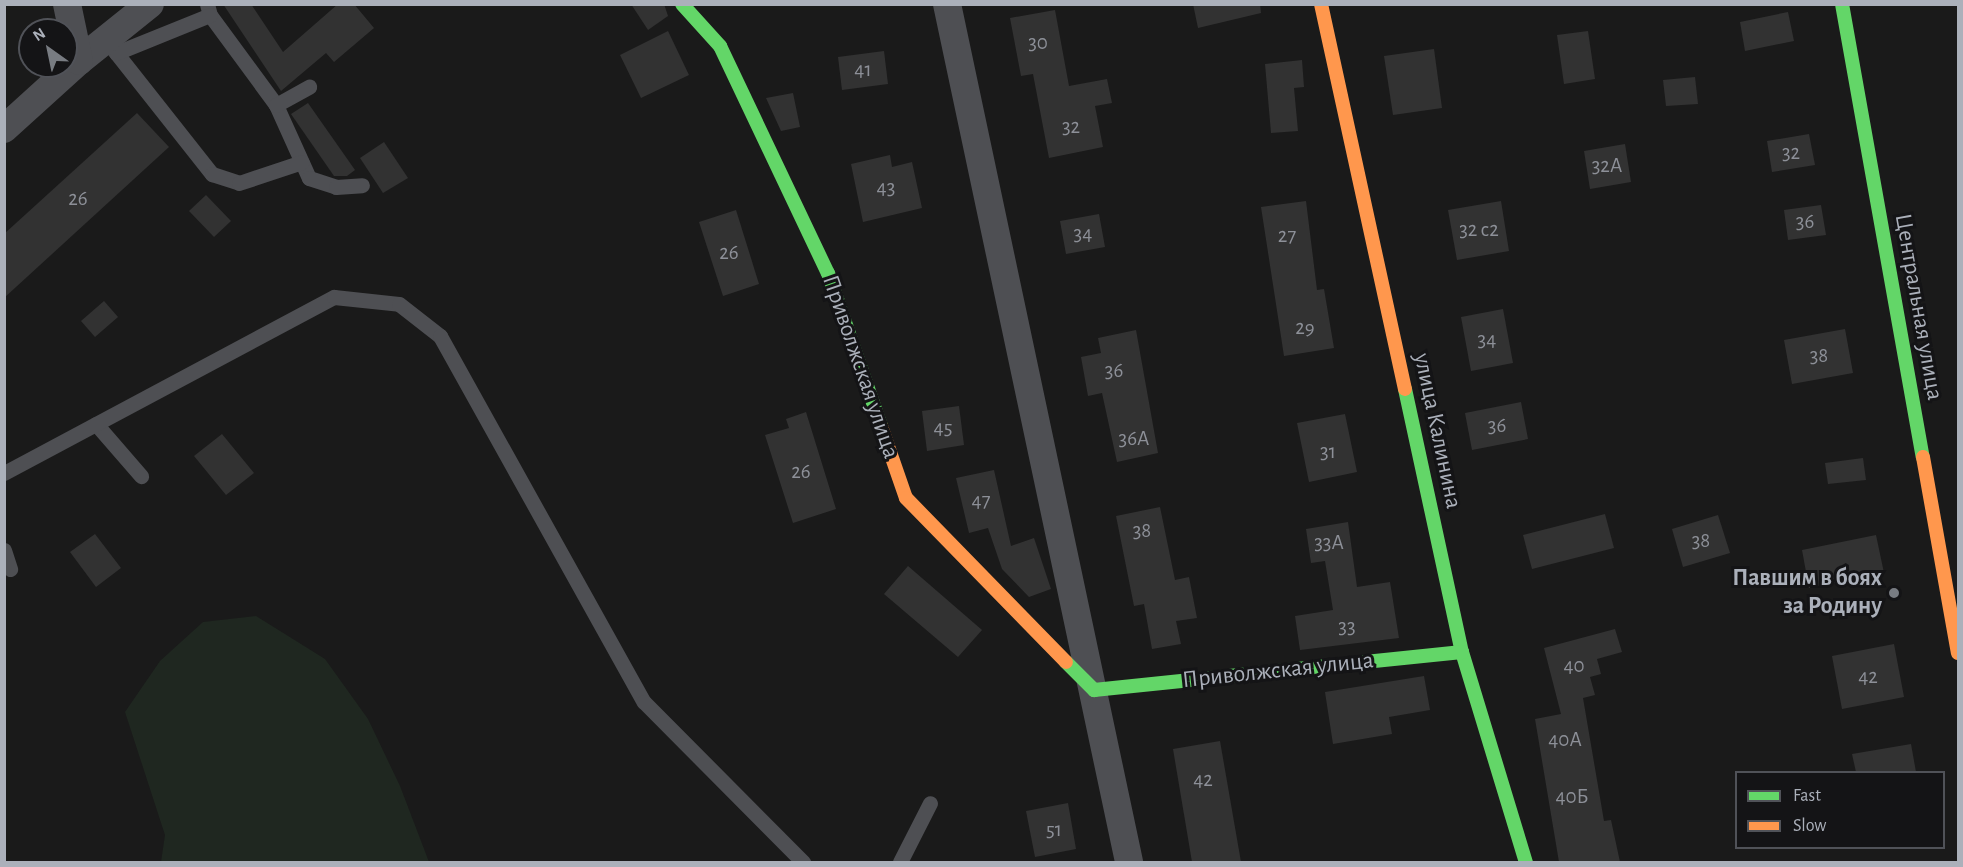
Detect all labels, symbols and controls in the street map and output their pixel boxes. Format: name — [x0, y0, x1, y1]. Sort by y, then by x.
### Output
north arrow — [18, 18, 78, 78]
text: N — [30, 25, 48, 44]
house number: 30 — [1028, 30, 1048, 56]
house number: 41 — [854, 57, 872, 83]
house number: 32 — [1062, 114, 1080, 140]
house number: 32 — [1782, 140, 1800, 166]
house number: 32А — [1592, 153, 1622, 179]
house number: 43 — [877, 175, 895, 201]
house number: 26 — [68, 186, 88, 212]
house number: 36 — [1796, 209, 1814, 235]
street label: Центральная улица — [1887, 212, 1949, 402]
house number: 32 с2 — [1459, 217, 1499, 243]
house number: 34 — [1074, 221, 1092, 247]
house number: 27 — [1278, 223, 1296, 249]
house number: 26 — [719, 240, 739, 266]
street label: Приволжская улица — [815, 271, 905, 463]
house number: 29 — [1295, 315, 1315, 341]
house number: 34 — [1478, 327, 1496, 353]
house number: 38 — [1810, 343, 1828, 369]
street label: улица Калинина — [1406, 351, 1468, 511]
house number: 36 — [1105, 358, 1123, 384]
house number: 36 — [1488, 413, 1506, 439]
house number: 45 — [934, 415, 952, 441]
house number: 36А — [1119, 426, 1149, 452]
house number: 31 — [1320, 439, 1336, 465]
house number: 26 — [791, 459, 811, 485]
house number: 47 — [972, 488, 990, 514]
house number: 38 — [1133, 518, 1151, 544]
house number: 38 — [1692, 528, 1710, 554]
house number: 33А — [1314, 530, 1344, 556]
place label: Павшим в боях за Родину — [1732, 565, 1882, 621]
marker: Павшим в боях за Родину — [1887, 586, 1901, 600]
house number: 33 — [1338, 614, 1356, 640]
street label: Приволжская улица — [1181, 647, 1375, 695]
house number: 40 — [1563, 653, 1585, 679]
house number: 42 — [1858, 664, 1878, 690]
house number: 40А — [1548, 727, 1582, 753]
house number: 42 — [1193, 767, 1213, 793]
legend — [1735, 771, 1945, 849]
house number: 40Б — [1555, 784, 1589, 810]
text: Fast — [1793, 787, 1821, 805]
house number: 51 — [1046, 817, 1062, 843]
text: Slow — [1793, 817, 1826, 835]

